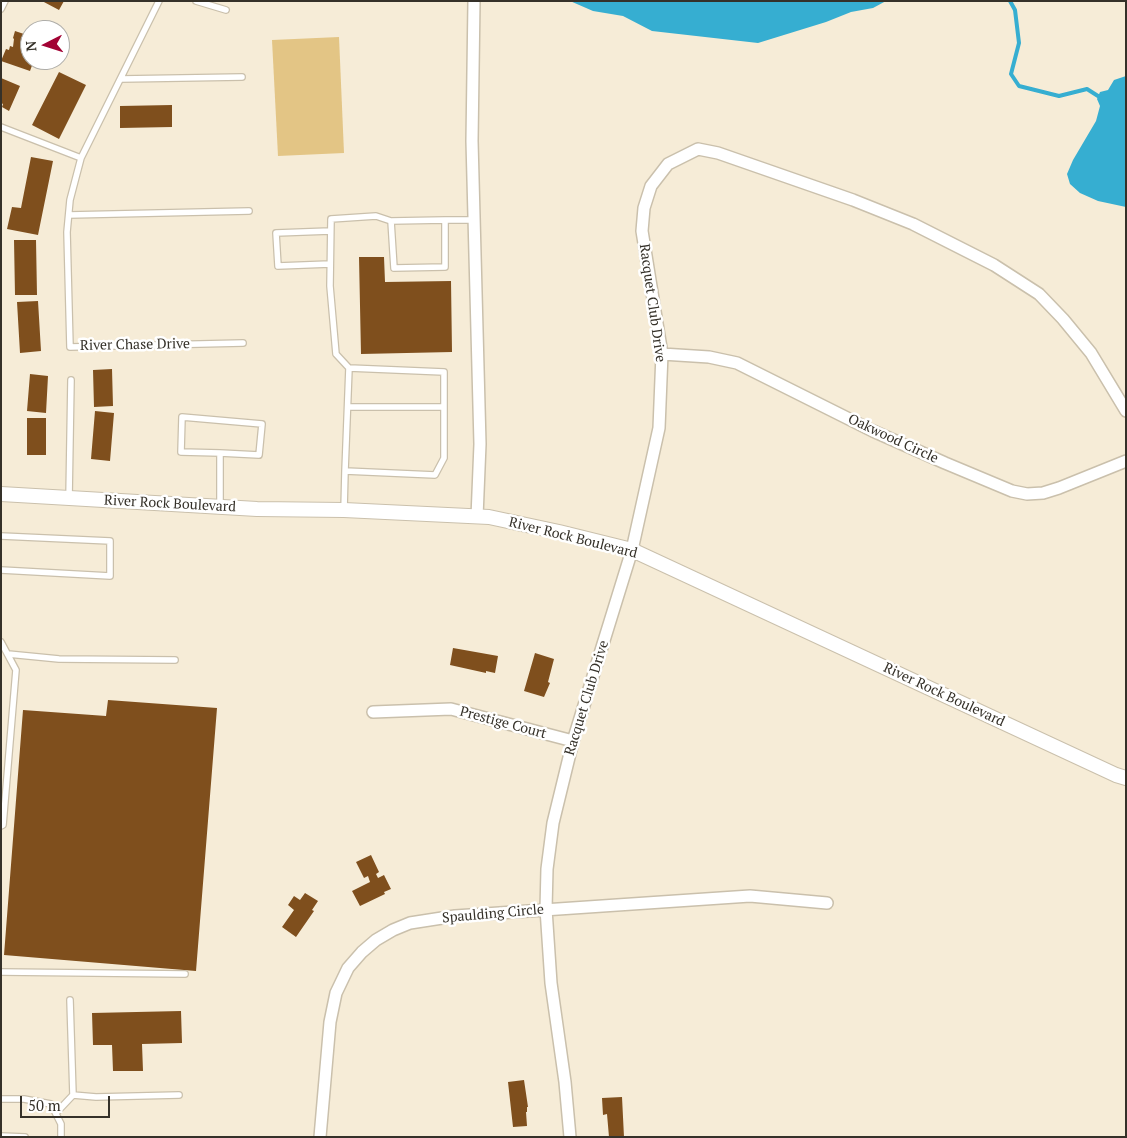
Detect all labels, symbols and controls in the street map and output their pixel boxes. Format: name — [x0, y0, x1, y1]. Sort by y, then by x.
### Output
north arrow — [20, 20, 70, 70]
text: N — [21, 40, 40, 52]
street label: Racquet Club Drive — [635, 243, 669, 363]
street label: River Chase Drive — [80, 336, 190, 354]
street label: Oakwood Circle — [845, 411, 941, 467]
street label: River Rock Boulevard — [104, 492, 236, 516]
street label: River Rock Boulevard — [507, 514, 639, 562]
street label: Racquet Club Drive — [562, 639, 612, 757]
street label: River Rock Boulevard — [881, 659, 1007, 731]
street label: Prestige Court — [458, 703, 548, 743]
street label: Spaulding Circle — [441, 901, 545, 927]
scale bar — [22, 1086, 112, 1118]
text: 50 m — [28, 1095, 61, 1115]

